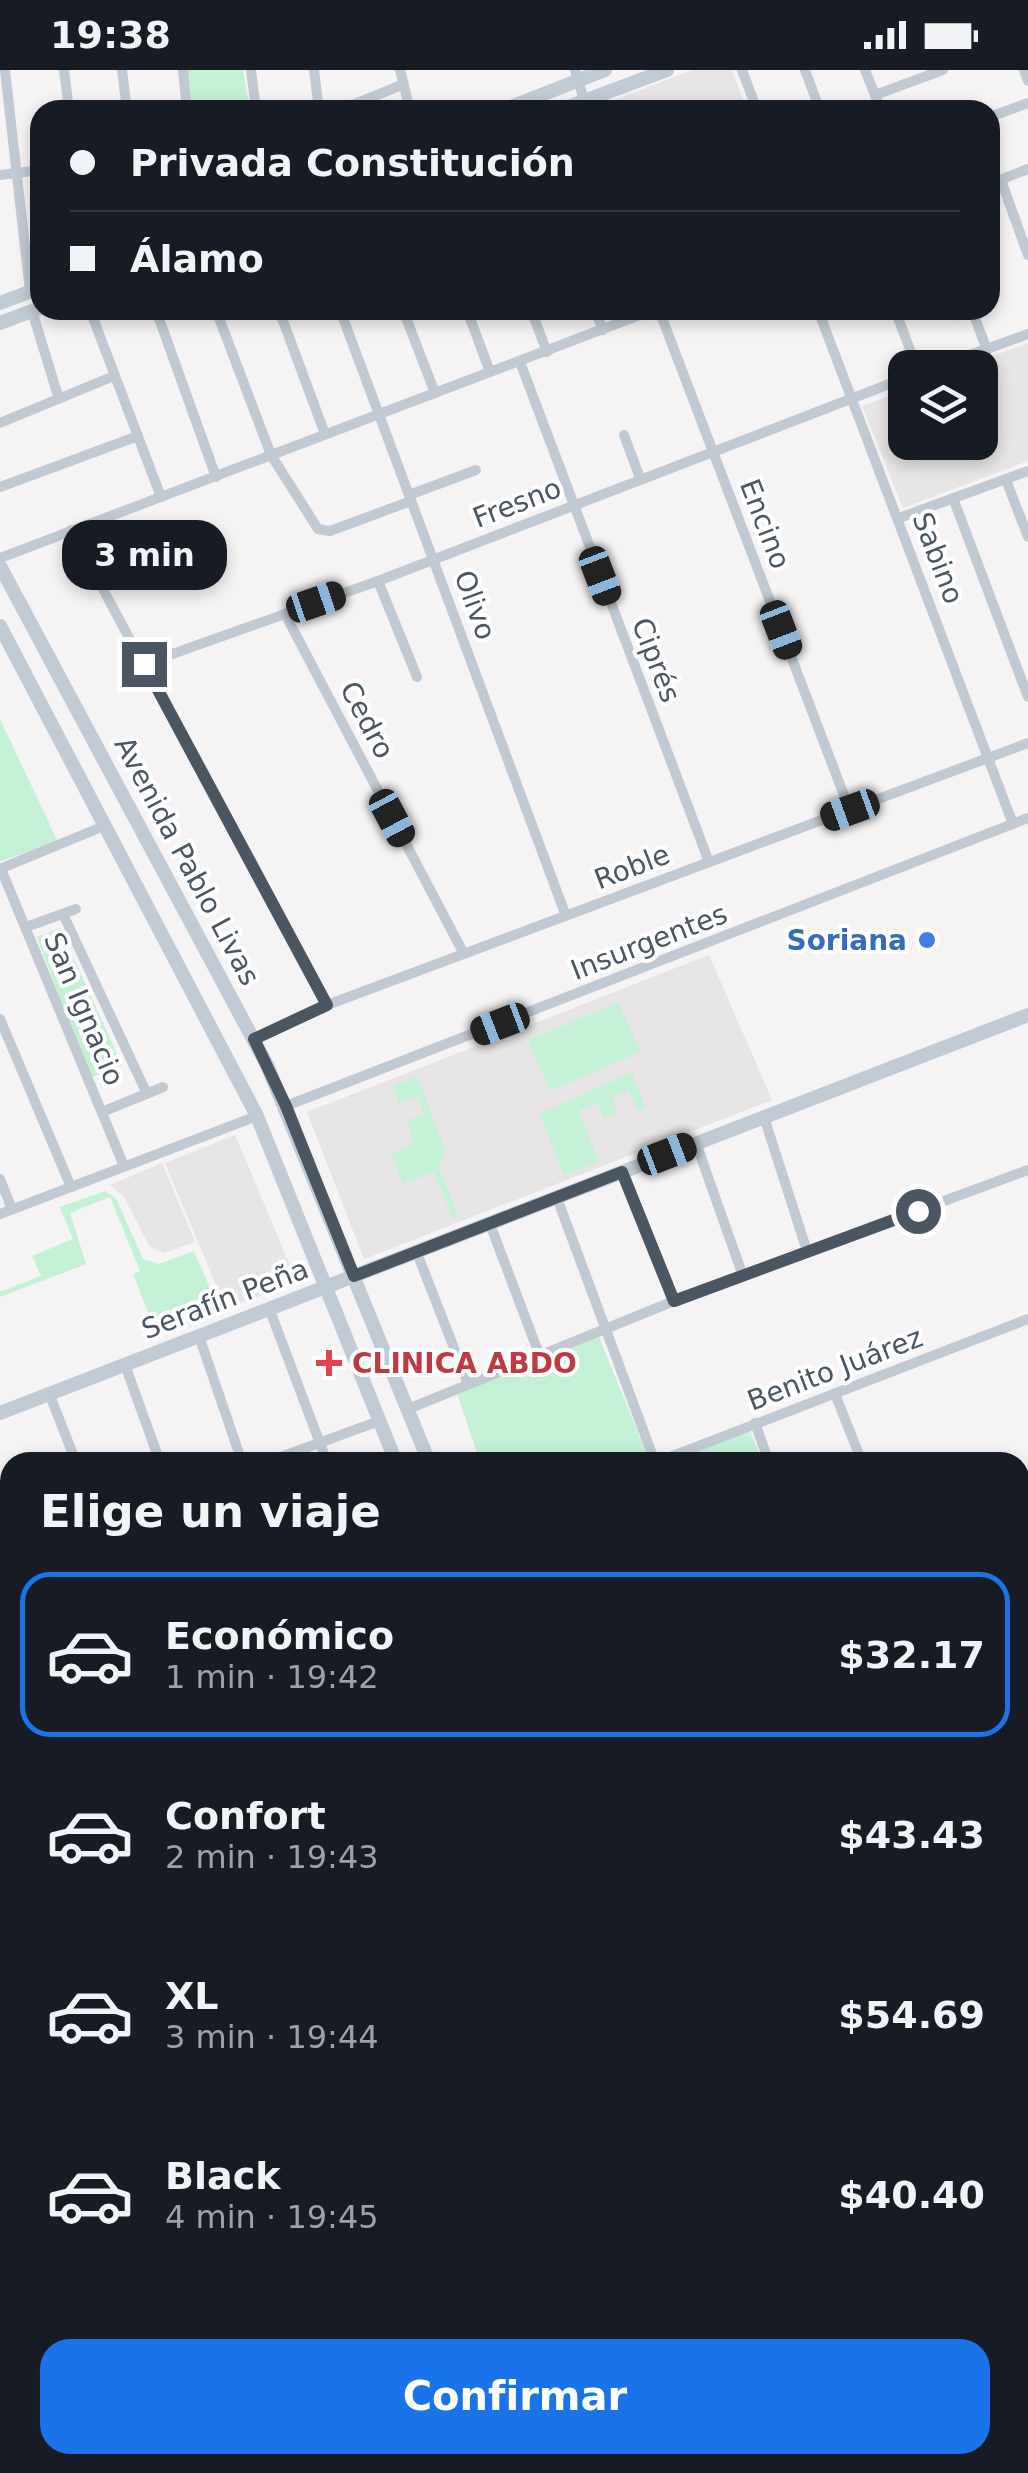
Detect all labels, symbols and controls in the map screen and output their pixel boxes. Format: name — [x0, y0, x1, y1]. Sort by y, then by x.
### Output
text: 19:38 — [50, 13, 171, 57]
text: Privada Constitución — [130, 141, 575, 185]
text: Álamo — [130, 237, 264, 281]
map controls — [888, 350, 998, 460]
button: layers — [888, 350, 998, 460]
street label: Fresno — [468, 471, 566, 535]
street label: Encino — [733, 474, 797, 574]
street label: Sabino — [906, 508, 970, 608]
callout: 3 min — [62, 519, 226, 589]
text: 3 min — [94, 536, 195, 574]
car — [575, 543, 625, 609]
street label: Olivo — [447, 566, 503, 644]
car — [283, 578, 349, 626]
car — [756, 597, 806, 663]
street label: Ciprés — [625, 613, 687, 707]
route end — [122, 642, 167, 687]
street label: Cedro — [333, 676, 401, 764]
street label: Avenida Pablo Livas — [107, 731, 267, 991]
car — [365, 784, 419, 852]
car — [817, 786, 883, 834]
street label: Roble — [590, 838, 674, 896]
street label: Insurgentes — [566, 897, 732, 987]
place label: Soriana — [786, 924, 907, 957]
street label: San Ignacio — [37, 928, 131, 1090]
marker: Soriana — [916, 929, 938, 951]
car — [467, 999, 533, 1049]
car — [634, 1129, 700, 1179]
route start — [896, 1189, 941, 1234]
street label: Serafín Peña — [137, 1252, 313, 1346]
street label: Benito Juárez — [743, 1320, 927, 1418]
place label: CLINICA ABDO — [352, 1347, 577, 1380]
marker: CLINICA ABDO — [316, 1350, 342, 1376]
text: Elige un viaje — [40, 1485, 381, 1538]
icon: car — [45, 1610, 135, 1700]
text: Económico — [165, 1614, 394, 1658]
text: $32.17 — [838, 1633, 985, 1677]
text: 1 min · 19:42 — [165, 1658, 379, 1696]
icon: car — [45, 1790, 135, 1880]
text: Confort — [165, 1794, 326, 1838]
text: $43.43 — [838, 1813, 985, 1857]
text: 2 min · 19:43 — [165, 1838, 379, 1876]
icon: car — [45, 1970, 135, 2060]
text: XL — [165, 1974, 219, 2018]
text: $54.69 — [838, 1993, 985, 2037]
text: 3 min · 19:44 — [165, 2018, 379, 2056]
icon: car — [45, 2150, 135, 2240]
text: Black — [165, 2154, 280, 2198]
text: $40.40 — [838, 2173, 985, 2217]
text: 4 min · 19:45 — [165, 2198, 379, 2236]
button: Confirmar — [40, 2339, 990, 2454]

